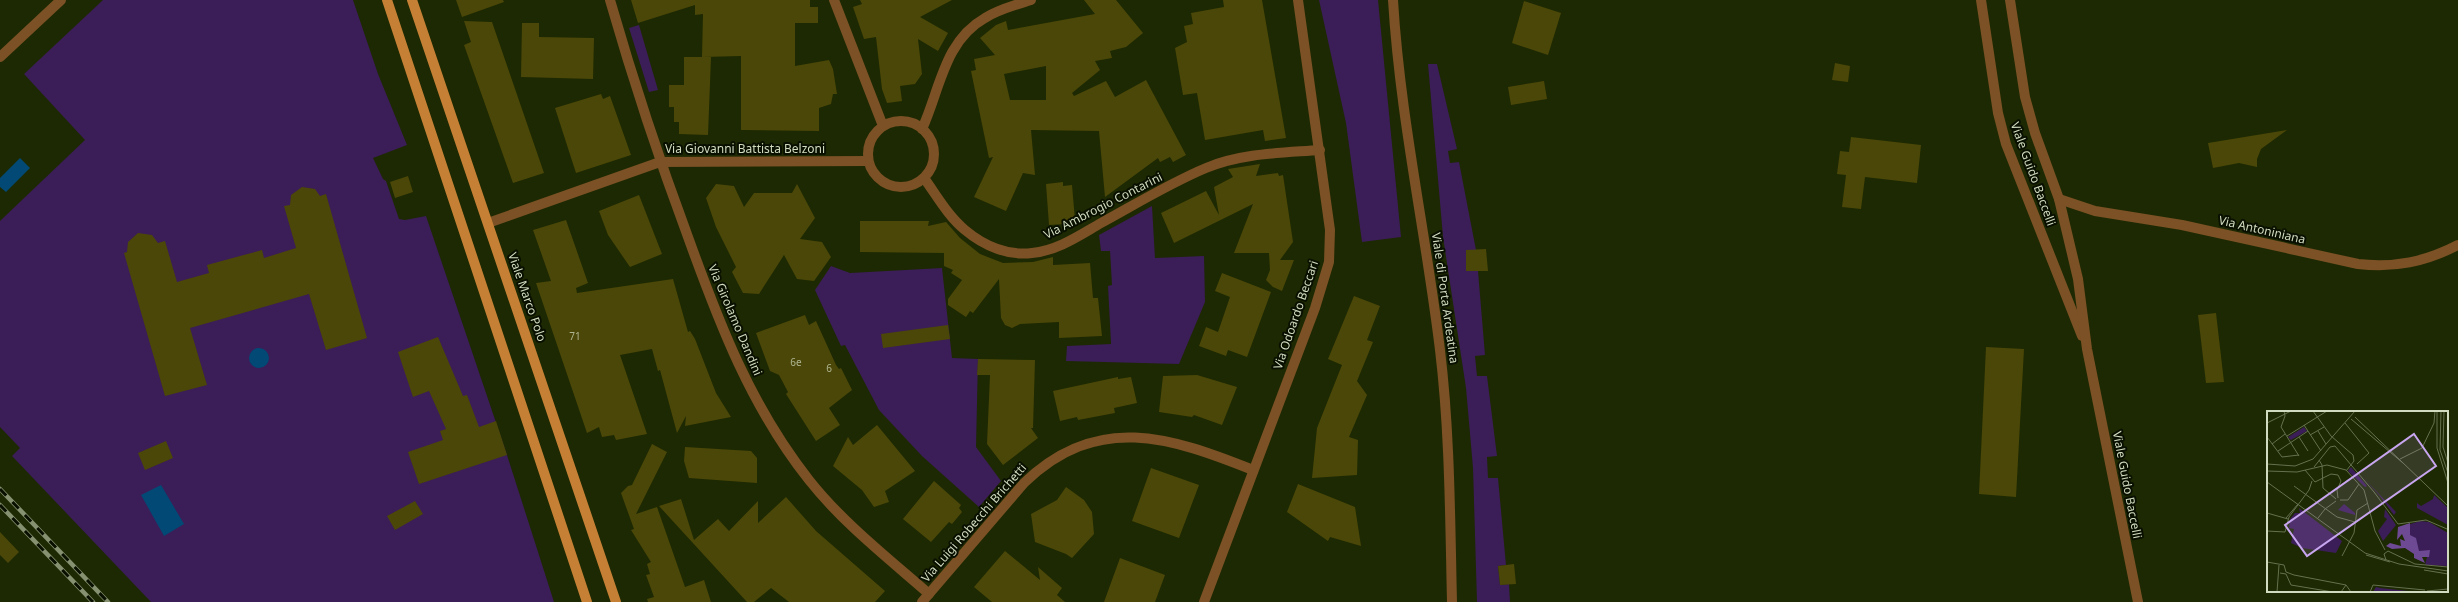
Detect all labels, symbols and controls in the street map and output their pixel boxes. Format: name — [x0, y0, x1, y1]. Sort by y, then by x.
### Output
street label: Viale Guido Baccelli — [2007, 120, 2060, 228]
street label: Via Giovanni Battista Belzoni — [665, 140, 825, 157]
street label: Via Ambrogio Contarini — [1040, 168, 1165, 243]
street label: Via Antoniniana — [2217, 211, 2307, 248]
street label: Viale di Porta Ardeatina — [1428, 231, 1463, 365]
street label: Viale Marco Polo — [504, 250, 551, 344]
street label: Via Odoardo Beccari — [1269, 258, 1322, 372]
street label: Via Girolamo Dandini — [704, 262, 767, 378]
house number: 71 — [569, 329, 581, 343]
house number: 6e — [790, 355, 802, 369]
house number: 6 — [826, 361, 832, 375]
inset map — [2267, 411, 2448, 592]
street label: Viale Guido Baccelli — [2109, 430, 2146, 540]
street label: Via Luigi Robecchi Brichetti — [917, 460, 1030, 586]

